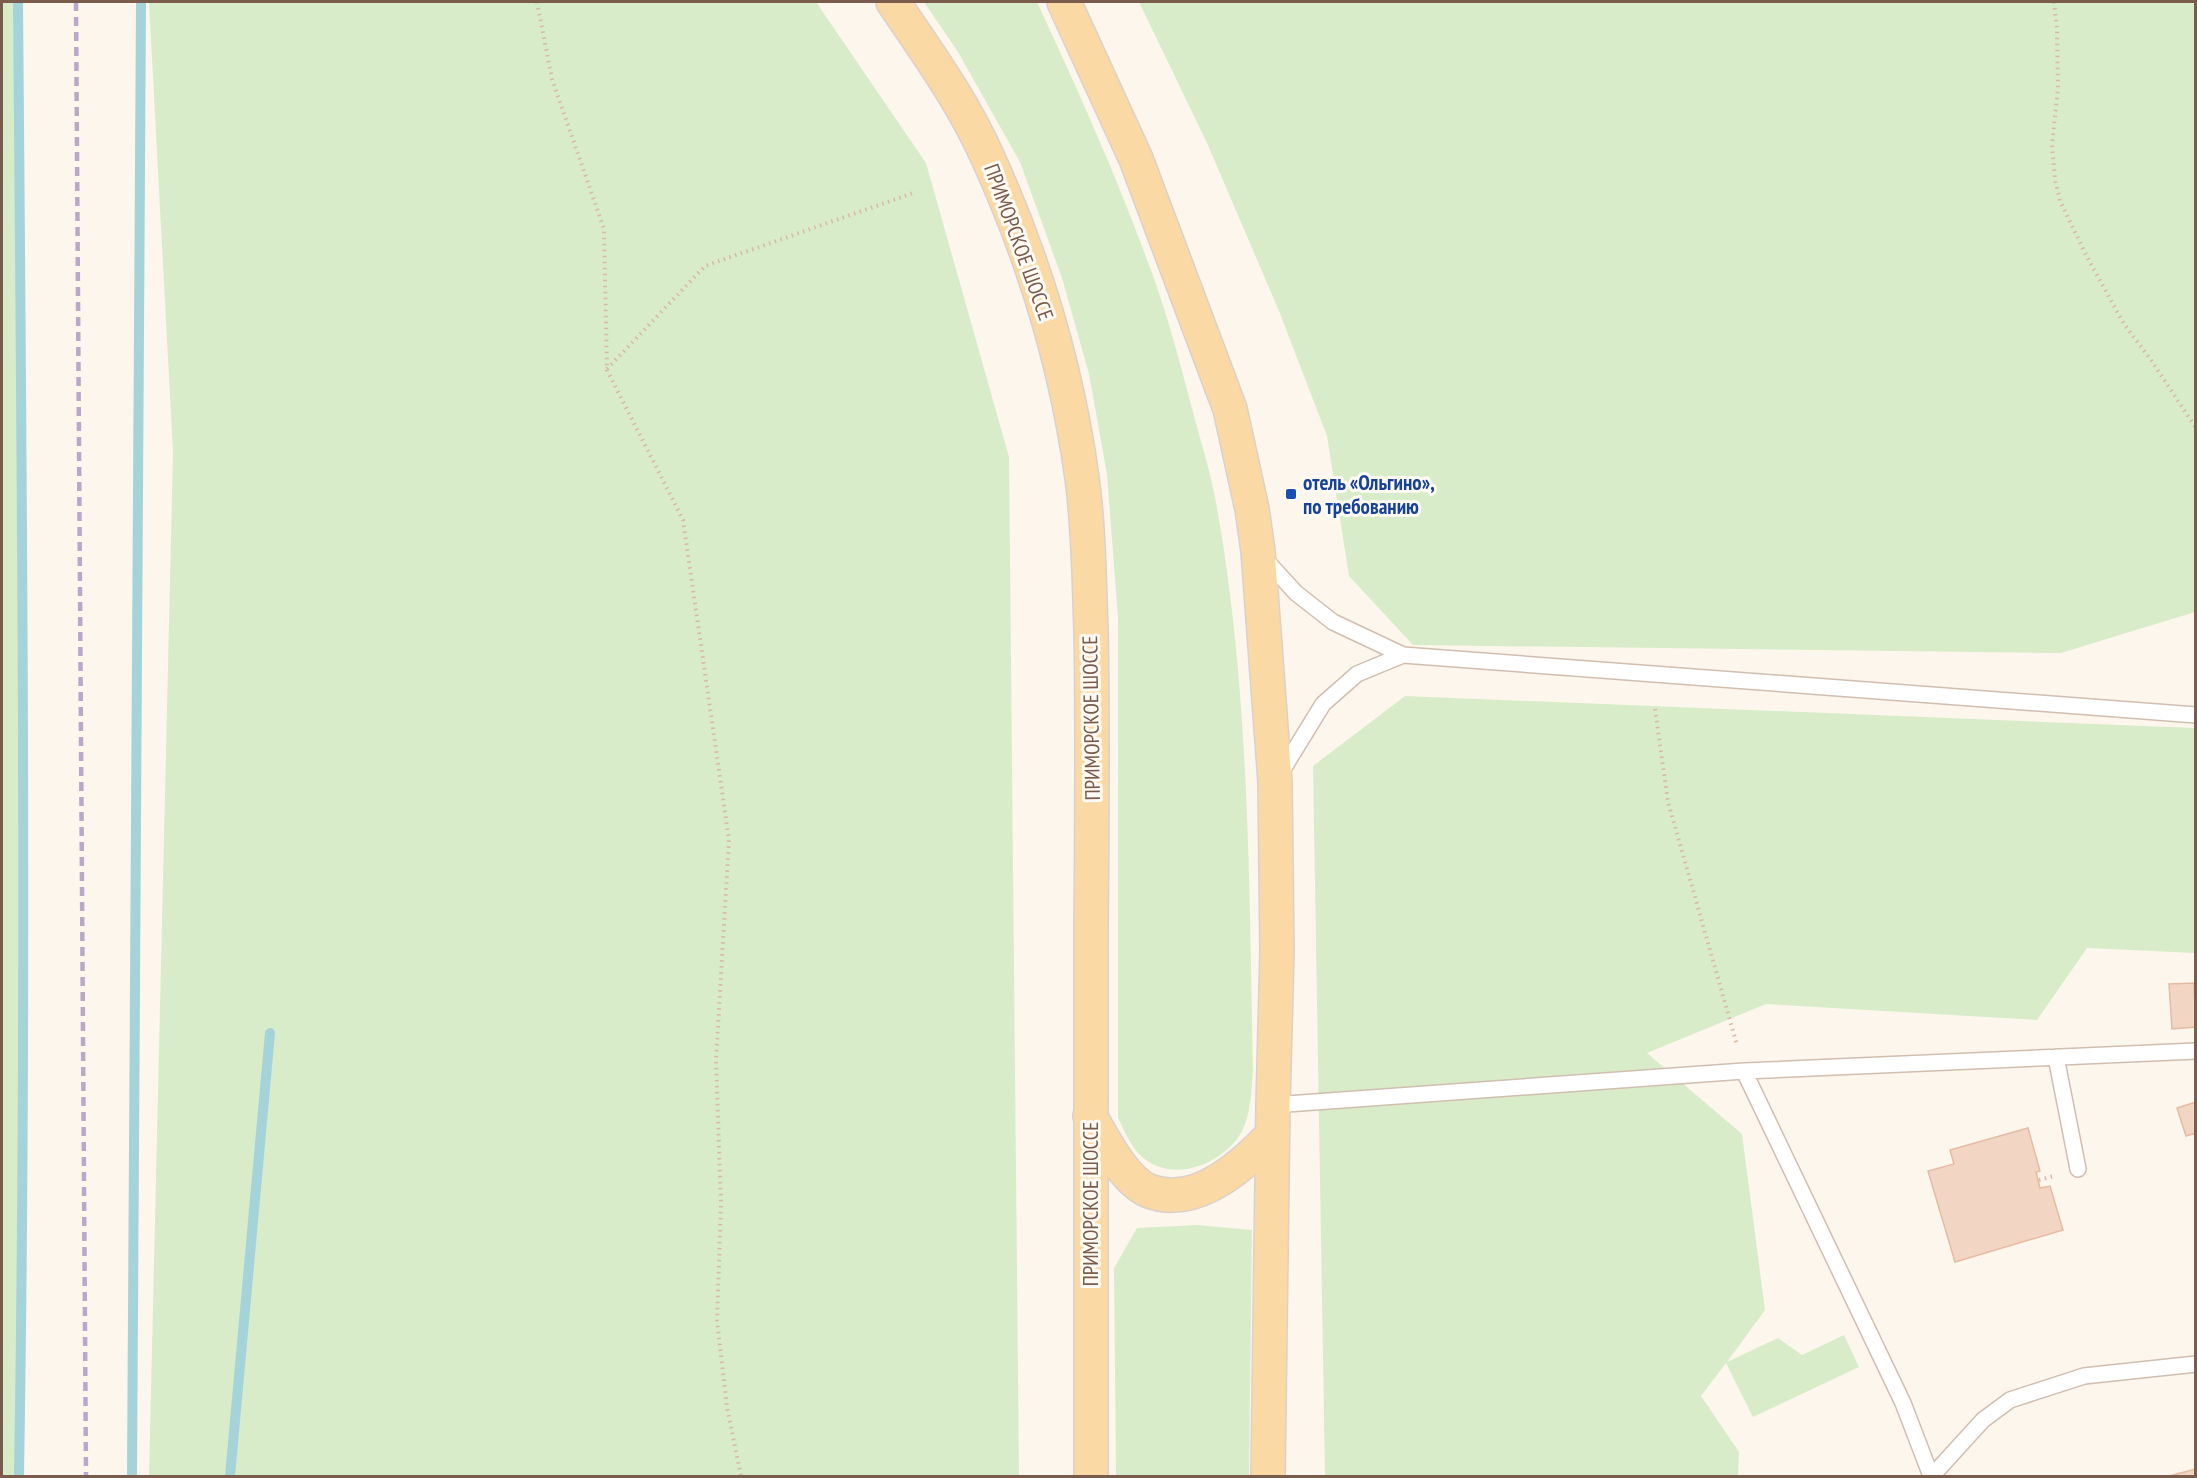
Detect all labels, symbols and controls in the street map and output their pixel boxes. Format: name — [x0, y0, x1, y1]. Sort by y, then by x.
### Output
street label: ПРИМОРСКОЕ ШОССЕ — [978, 160, 1060, 324]
place label: отель «Ольгино», по требованию — [1303, 469, 1435, 520]
marker: отель «Ольгино», по требованию — [1284, 487, 1298, 501]
street label: ПРИМОРСКОЕ ШОССЕ — [1076, 635, 1106, 801]
street label: ПРИМОРСКОЕ ШОССЕ — [1077, 1122, 1104, 1286]

